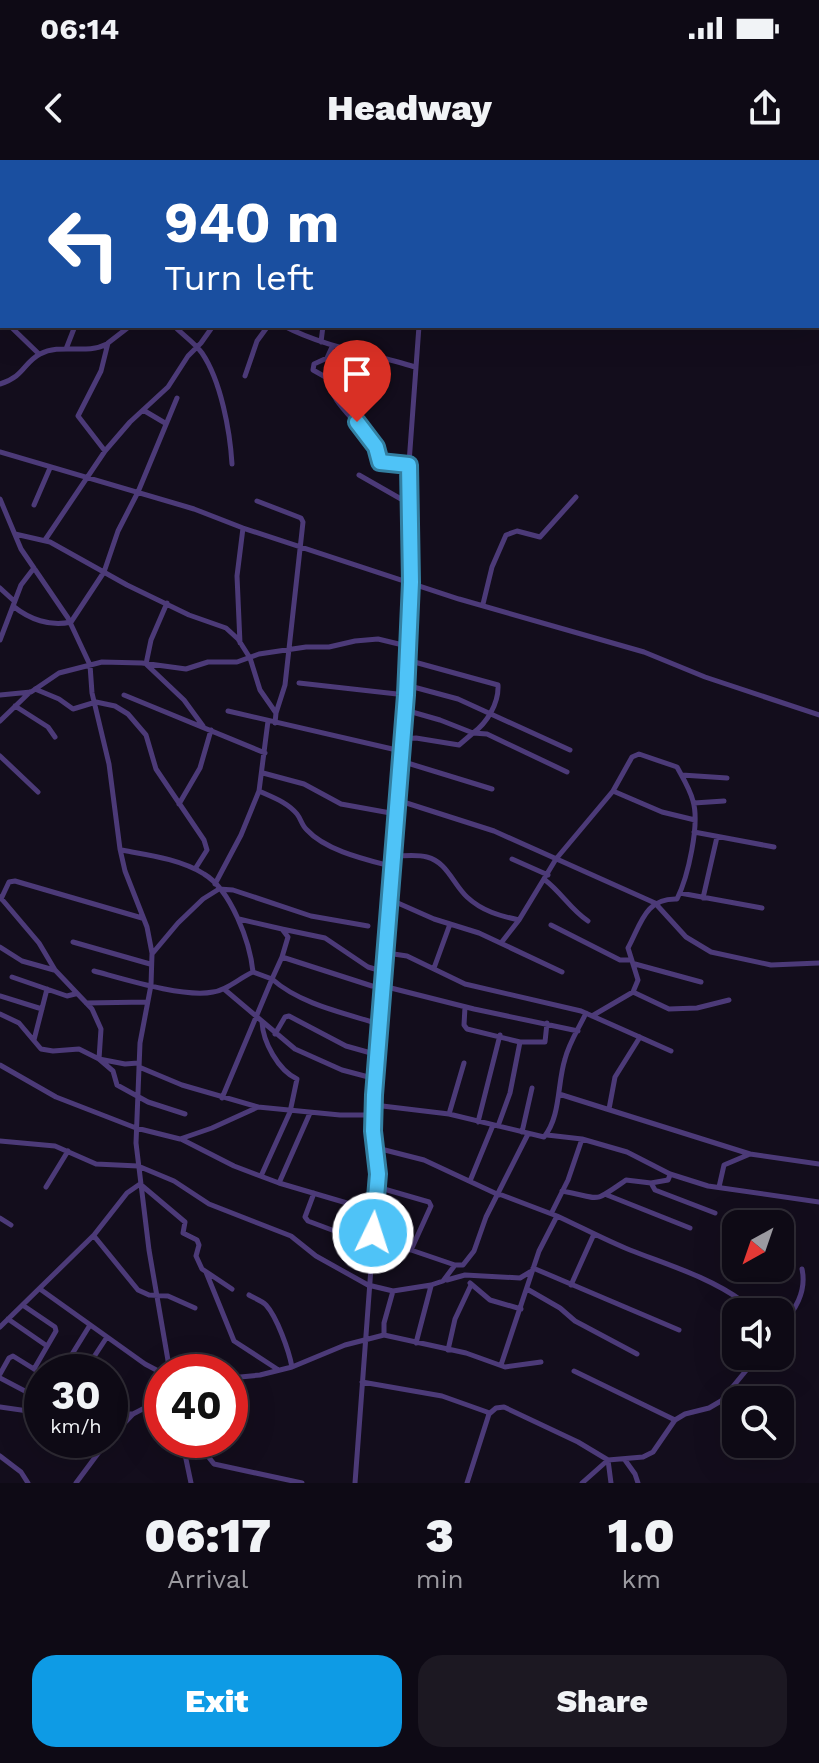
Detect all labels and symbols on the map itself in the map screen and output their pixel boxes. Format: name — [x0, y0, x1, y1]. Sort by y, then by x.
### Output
pin — [323, 340, 391, 422]
position arrow — [331, 1191, 415, 1275]
north arrow — [722, 1210, 794, 1282]
speed limit sign: 40 — [144, 1354, 248, 1458]

